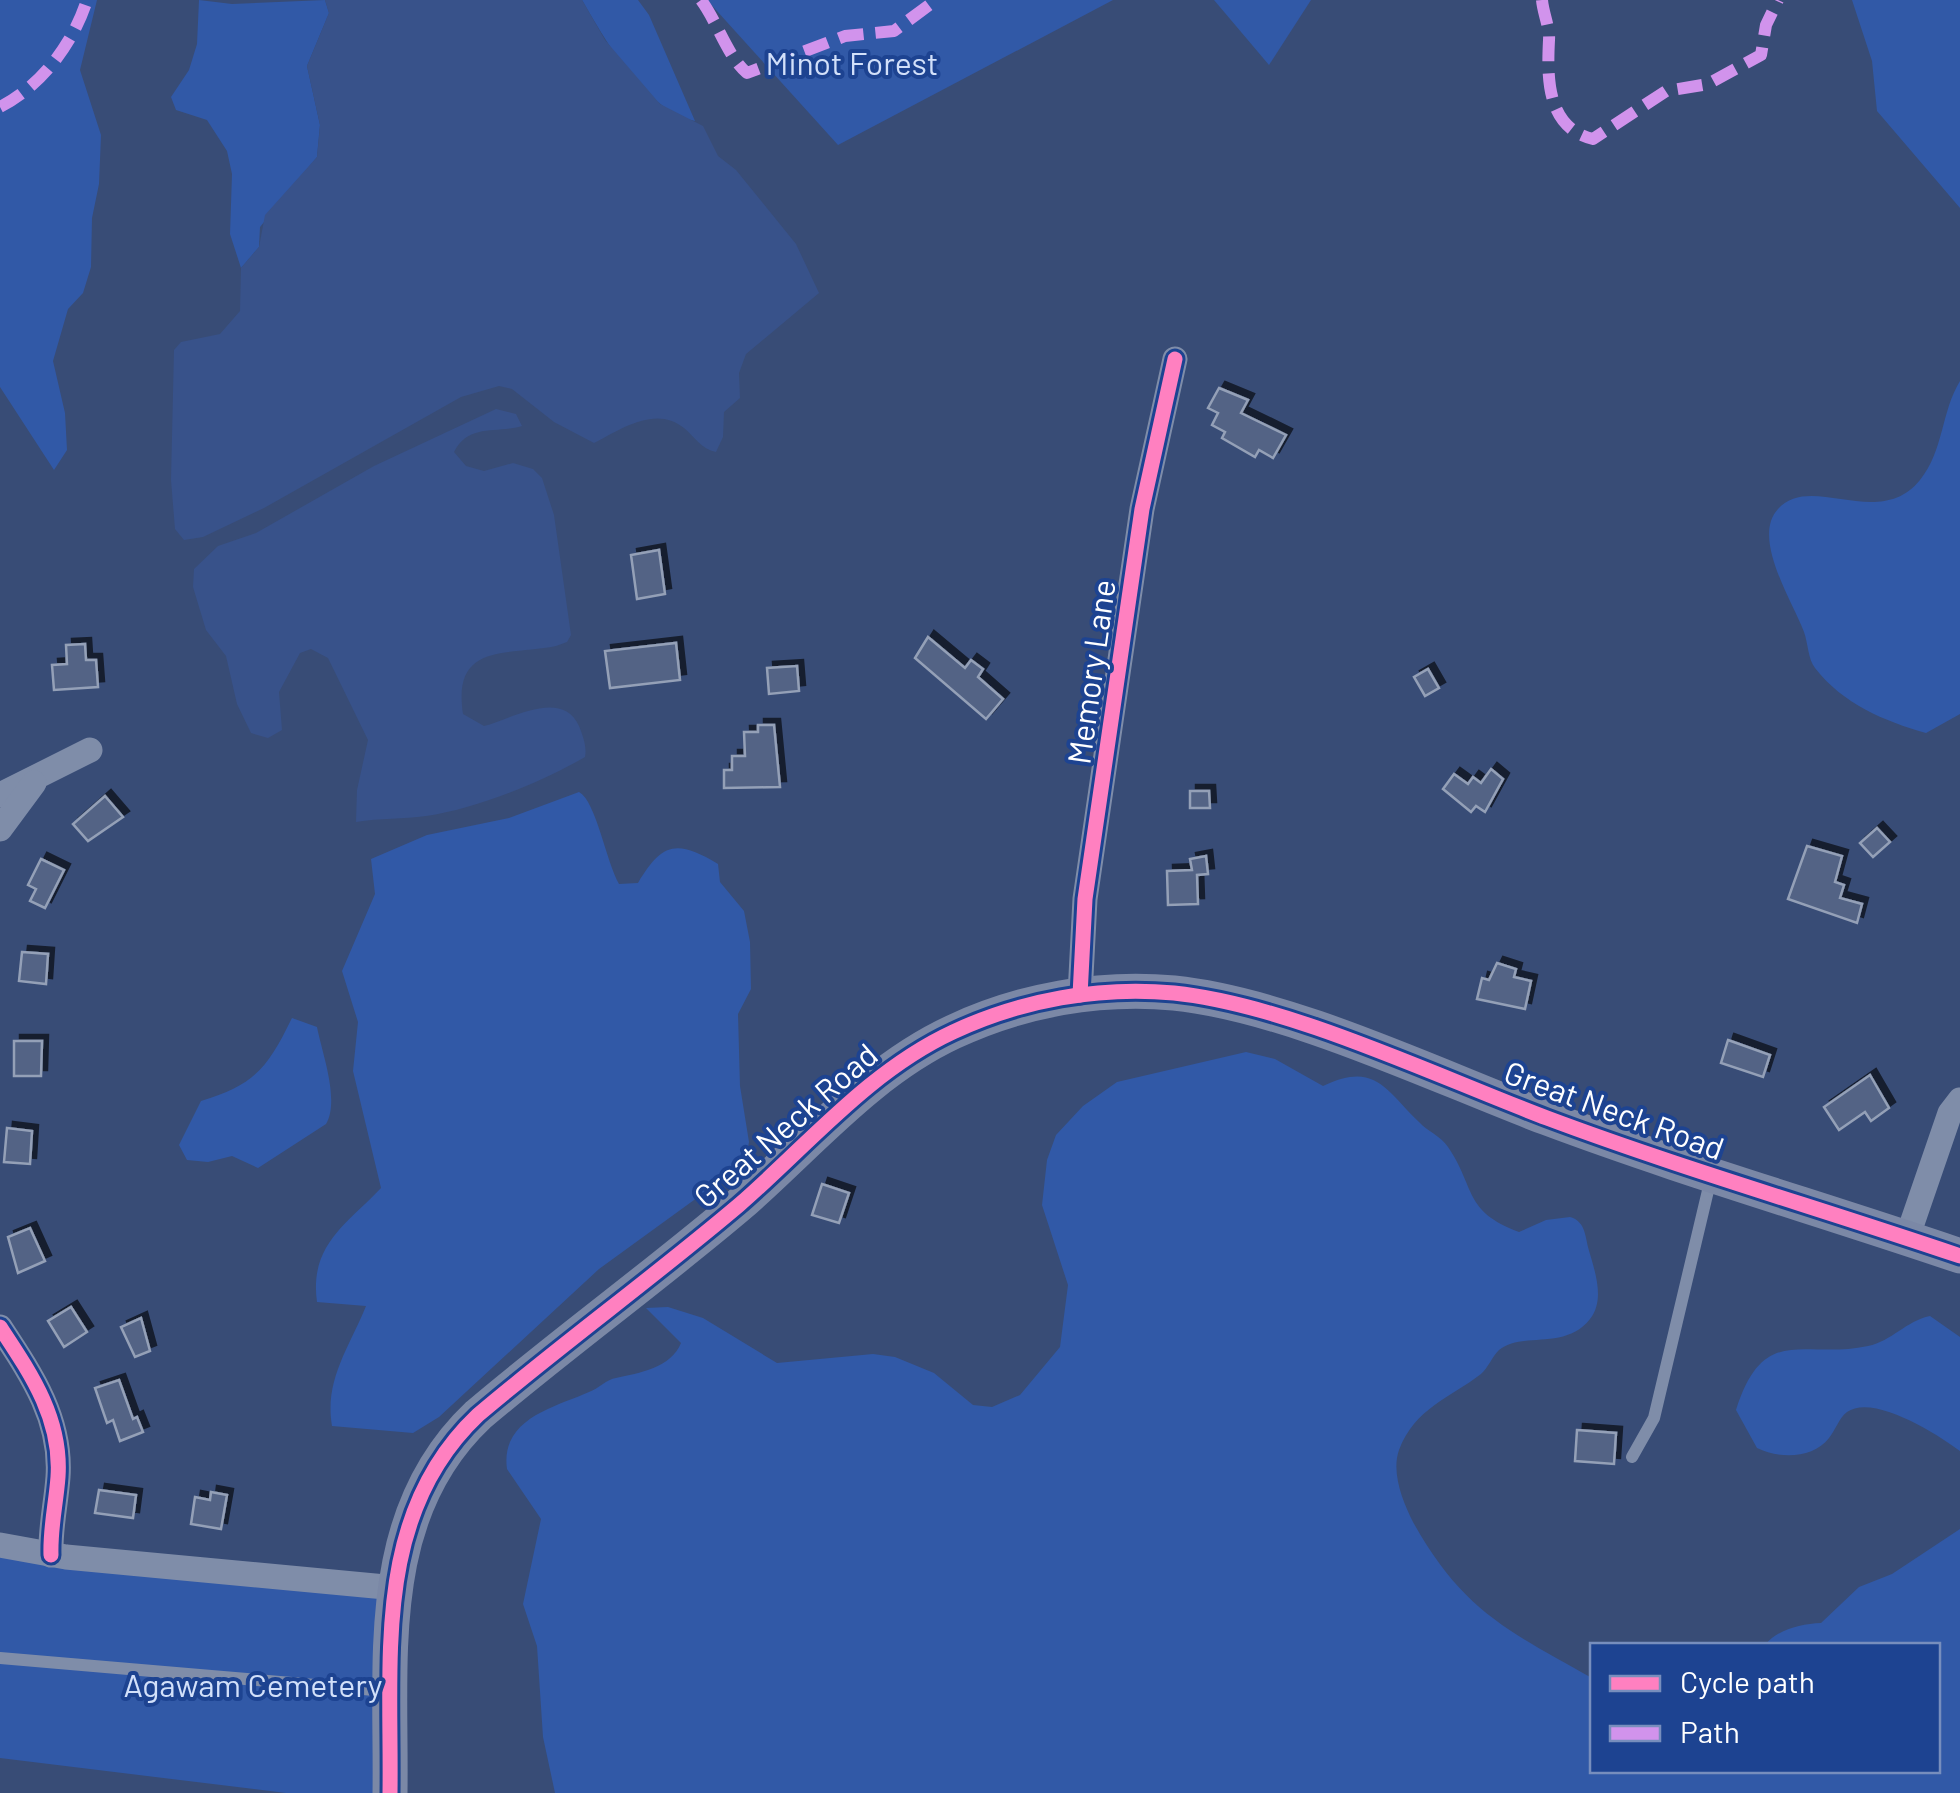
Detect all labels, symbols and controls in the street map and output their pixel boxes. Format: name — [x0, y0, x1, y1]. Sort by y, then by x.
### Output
park label: Minot Forest — [766, 43, 938, 81]
street label: Memory Lane — [1058, 577, 1122, 766]
street label: Great Neck Road — [685, 1034, 884, 1215]
street label: Great Neck Road — [1500, 1052, 1730, 1166]
legend — [1590, 1643, 1940, 1773]
text: Cycle path — [1680, 1663, 1815, 1699]
park label: Agawam Cemetery — [123, 1665, 383, 1703]
text: Path — [1680, 1713, 1740, 1749]

